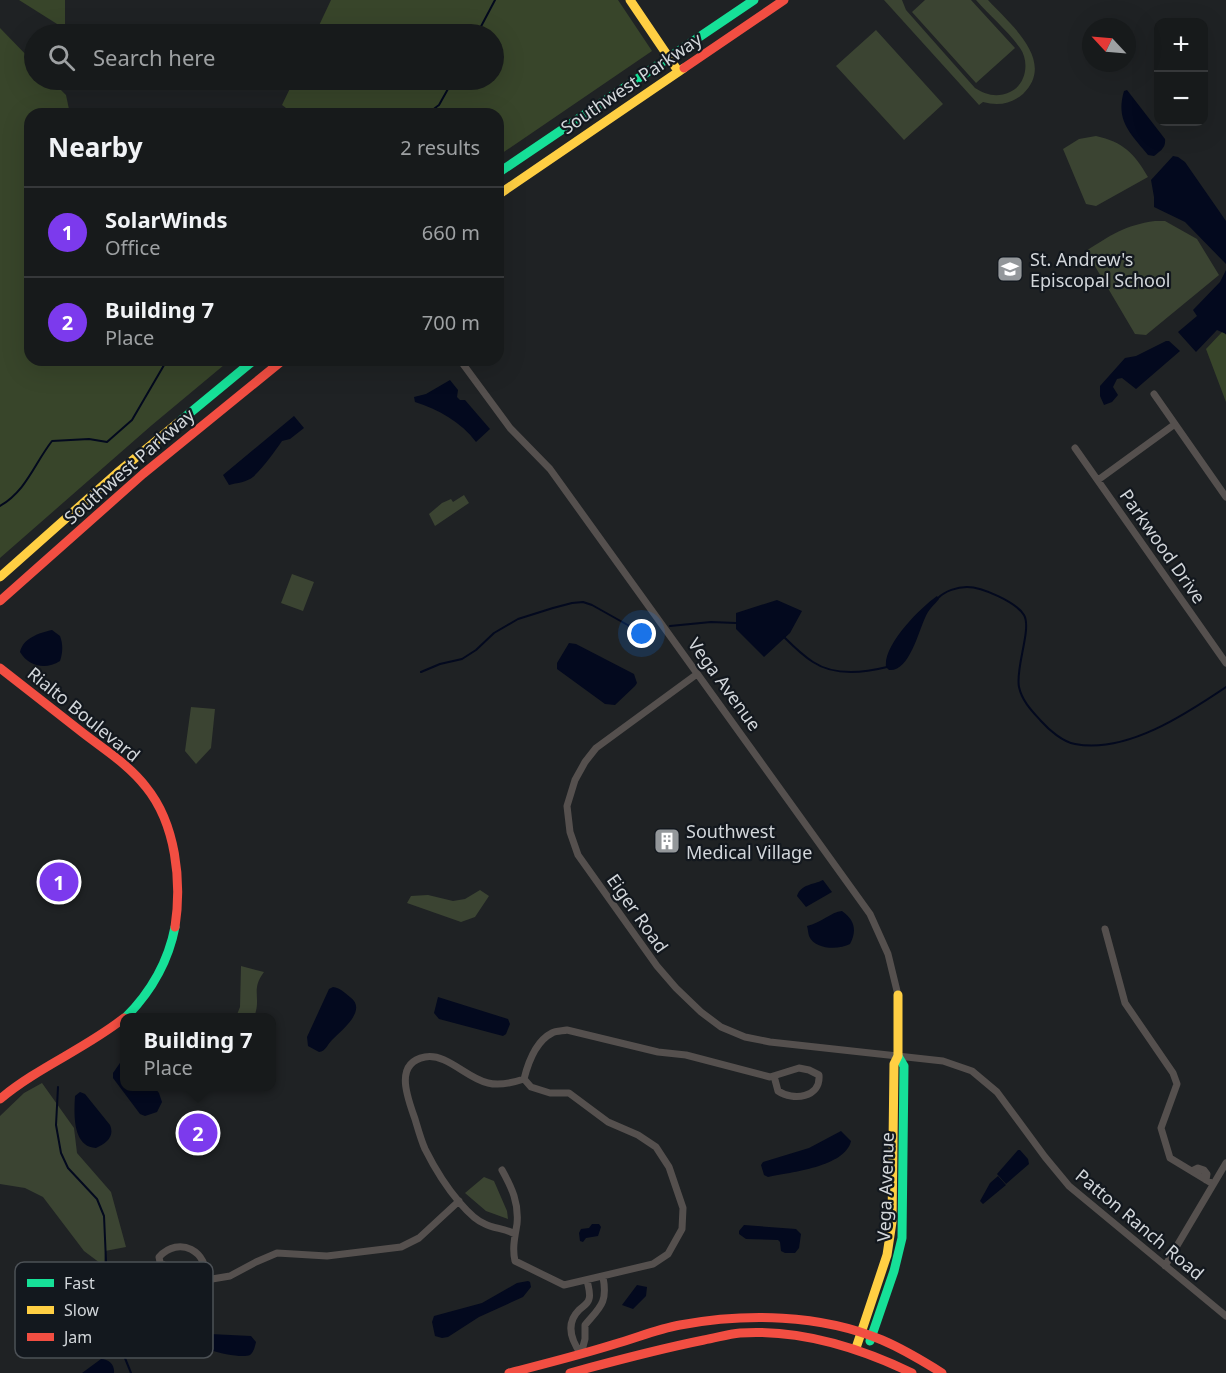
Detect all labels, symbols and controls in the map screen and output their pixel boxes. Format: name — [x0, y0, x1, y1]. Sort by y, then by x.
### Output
north arrow — [1082, 18, 1136, 72]
map controls — [1154, 18, 1208, 126]
button: + — [1154, 18, 1208, 72]
search box — [24, 24, 504, 90]
street label: Southwest Parkway — [556, 26, 707, 139]
icon: search — [45, 41, 78, 74]
text: Search here — [93, 42, 215, 72]
button: − — [1154, 72, 1208, 126]
text: Nearby — [48, 129, 143, 165]
text: 2 results — [400, 134, 480, 161]
text: SolarWinds — [105, 204, 228, 234]
text: 1 — [62, 219, 73, 246]
text: 660 m — [422, 219, 480, 246]
text: Office — [105, 234, 160, 261]
place label: St. Andrew's Episcopal School — [1030, 247, 1170, 292]
school or university icon: St. Andrew's Episcopal School — [995, 254, 1025, 284]
text: Building 7 — [105, 294, 214, 324]
text: 2 — [62, 309, 73, 336]
text: 700 m — [422, 309, 480, 336]
text: Place — [105, 324, 154, 351]
street label: Southwest Parkway — [59, 402, 200, 529]
street label: Parkwood Drive — [1115, 484, 1211, 608]
your location — [627, 619, 656, 648]
street label: Vega Avenue — [683, 633, 767, 735]
street label: Rialto Boulevard — [23, 661, 145, 767]
place label: Southwest Medical Village — [686, 819, 812, 864]
building icon: Southwest Medical Village — [652, 826, 682, 856]
pin: 1 — [40, 860, 78, 904]
street label: Eiger Road — [602, 869, 674, 957]
popup — [120, 1013, 276, 1091]
text: Building 7 — [143, 1024, 253, 1054]
text: Place — [143, 1054, 193, 1081]
pin: 2 — [178, 1110, 218, 1156]
street label: Vega Avenue — [871, 1132, 899, 1242]
street label: Patton Ranch Road — [1071, 1163, 1209, 1285]
legend — [15, 1262, 213, 1358]
text: Fast — [64, 1272, 95, 1294]
text: Slow — [64, 1299, 99, 1321]
text: Jam — [62, 1326, 92, 1348]

